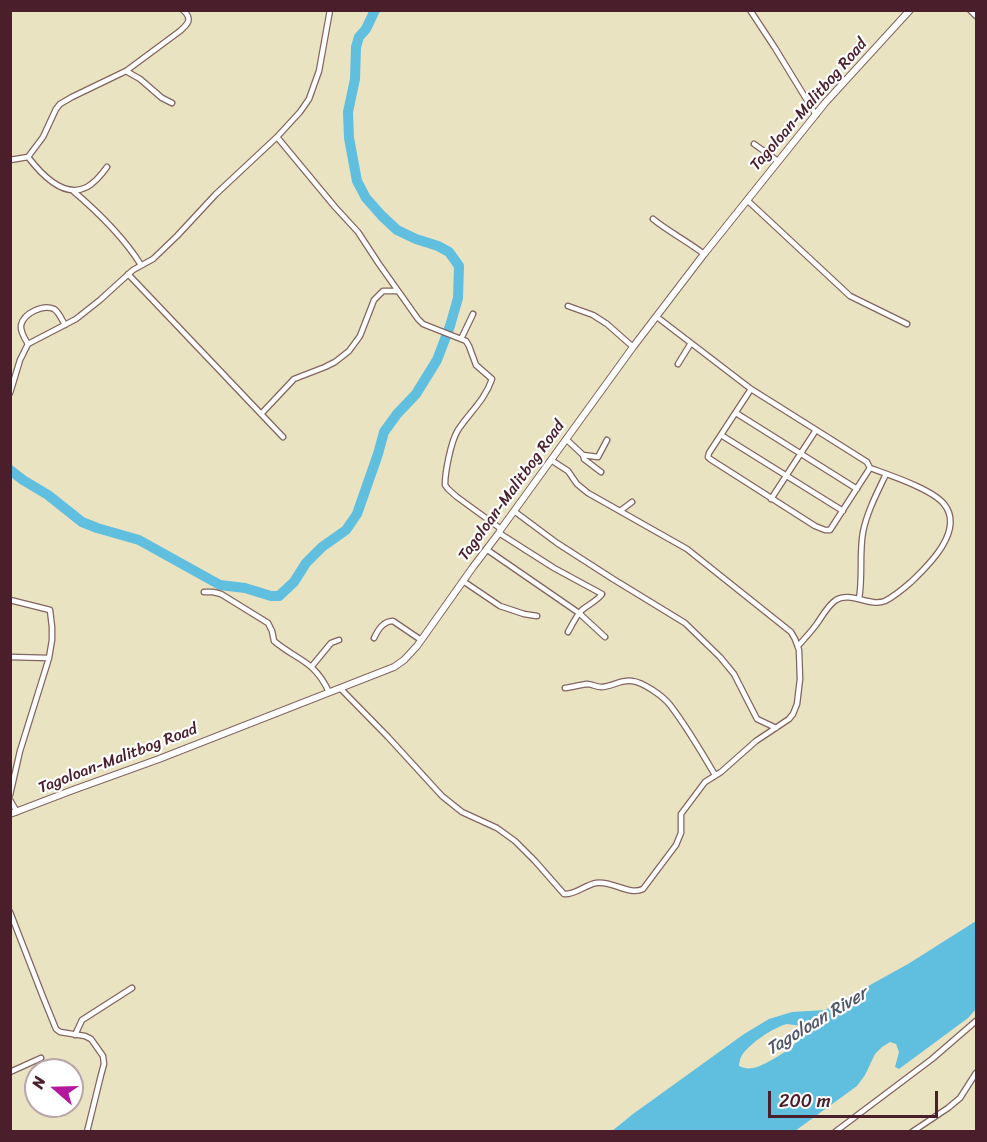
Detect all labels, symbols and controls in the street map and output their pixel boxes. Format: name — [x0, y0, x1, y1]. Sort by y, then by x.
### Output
street label: Tagoloan-Malitbog Road — [746, 35, 872, 175]
street label: Tagoloan-Malitbog Road — [455, 417, 569, 565]
street label: Tagoloan-Malitbog Road — [36, 720, 200, 798]
water label: Tagoloan River — [763, 983, 871, 1061]
north arrow — [24, 1058, 84, 1118]
text: N — [23, 1072, 54, 1093]
scale bar — [771, 1079, 940, 1117]
text: 200 m — [779, 1085, 831, 1117]

